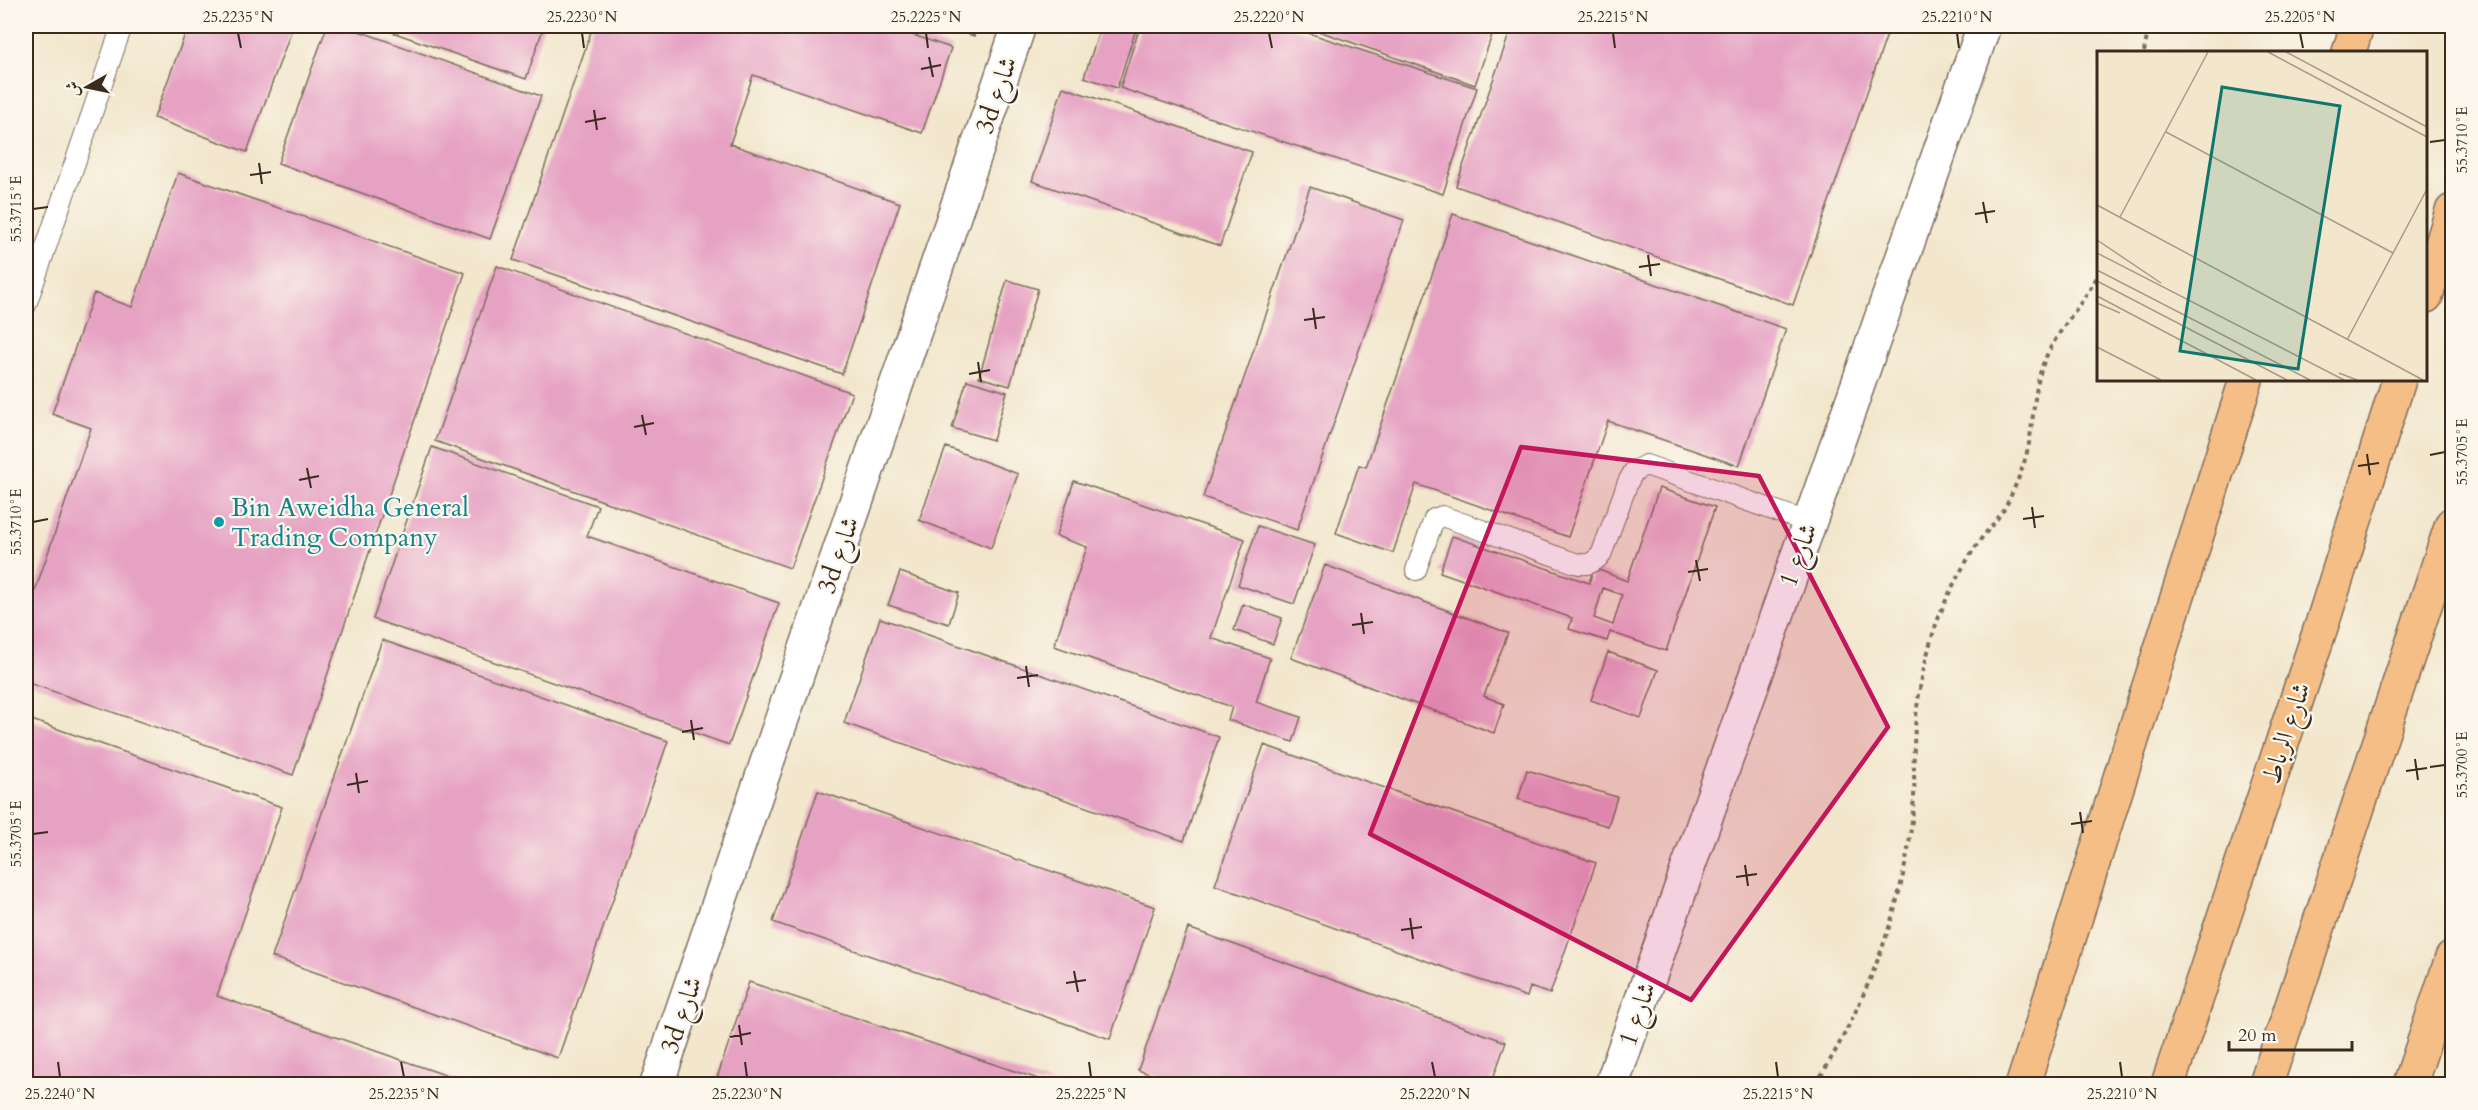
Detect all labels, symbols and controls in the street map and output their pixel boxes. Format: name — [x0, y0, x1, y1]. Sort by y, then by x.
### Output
text: 25.2235°N — [203, 7, 273, 27]
text: 25.2230°N — [547, 7, 617, 27]
text: 25.2225°N — [891, 7, 961, 27]
text: 25.2220°N — [1234, 7, 1304, 27]
text: 25.2215°N — [1578, 7, 1648, 27]
text: 25.2210°N — [1922, 7, 1992, 27]
text: 25.2205°N — [2265, 7, 2335, 27]
inset map — [2097, 51, 2427, 381]
street label: 3d شارع — [967, 52, 1029, 139]
north arrow — [57, 57, 117, 117]
text: ش — [61, 80, 85, 99]
text: 55.3710°E — [2452, 107, 2472, 173]
text: 55.3715°E — [6, 176, 26, 242]
text: 55.3705°E — [2452, 419, 2472, 485]
text: 55.3710°E — [6, 489, 26, 555]
place label: Bin Aweidha General Trading Company — [231, 490, 469, 555]
street label: 3d شارع — [809, 512, 871, 599]
marker: Bin Aweidha General Trading Company — [212, 515, 226, 529]
street label: شارع 1 — [1770, 518, 1829, 593]
street label: شارع الرباط — [2253, 678, 2323, 789]
text: 55.3700°E — [2452, 732, 2472, 798]
text: 55.3705°E — [6, 801, 26, 867]
street label: 3d شارع — [652, 972, 714, 1059]
street label: شارع 1 — [1610, 977, 1668, 1052]
scale bar — [2229, 1014, 2352, 1052]
text: 20 m — [2238, 1023, 2277, 1048]
text: 25.2240°N — [25, 1084, 95, 1104]
text: 25.2235°N — [369, 1084, 439, 1104]
text: 25.2230°N — [712, 1084, 782, 1104]
text: 25.2225°N — [1056, 1084, 1126, 1104]
text: 25.2220°N — [1400, 1084, 1470, 1104]
text: 25.2215°N — [1743, 1084, 1813, 1104]
text: 25.2210°N — [2087, 1084, 2157, 1104]

